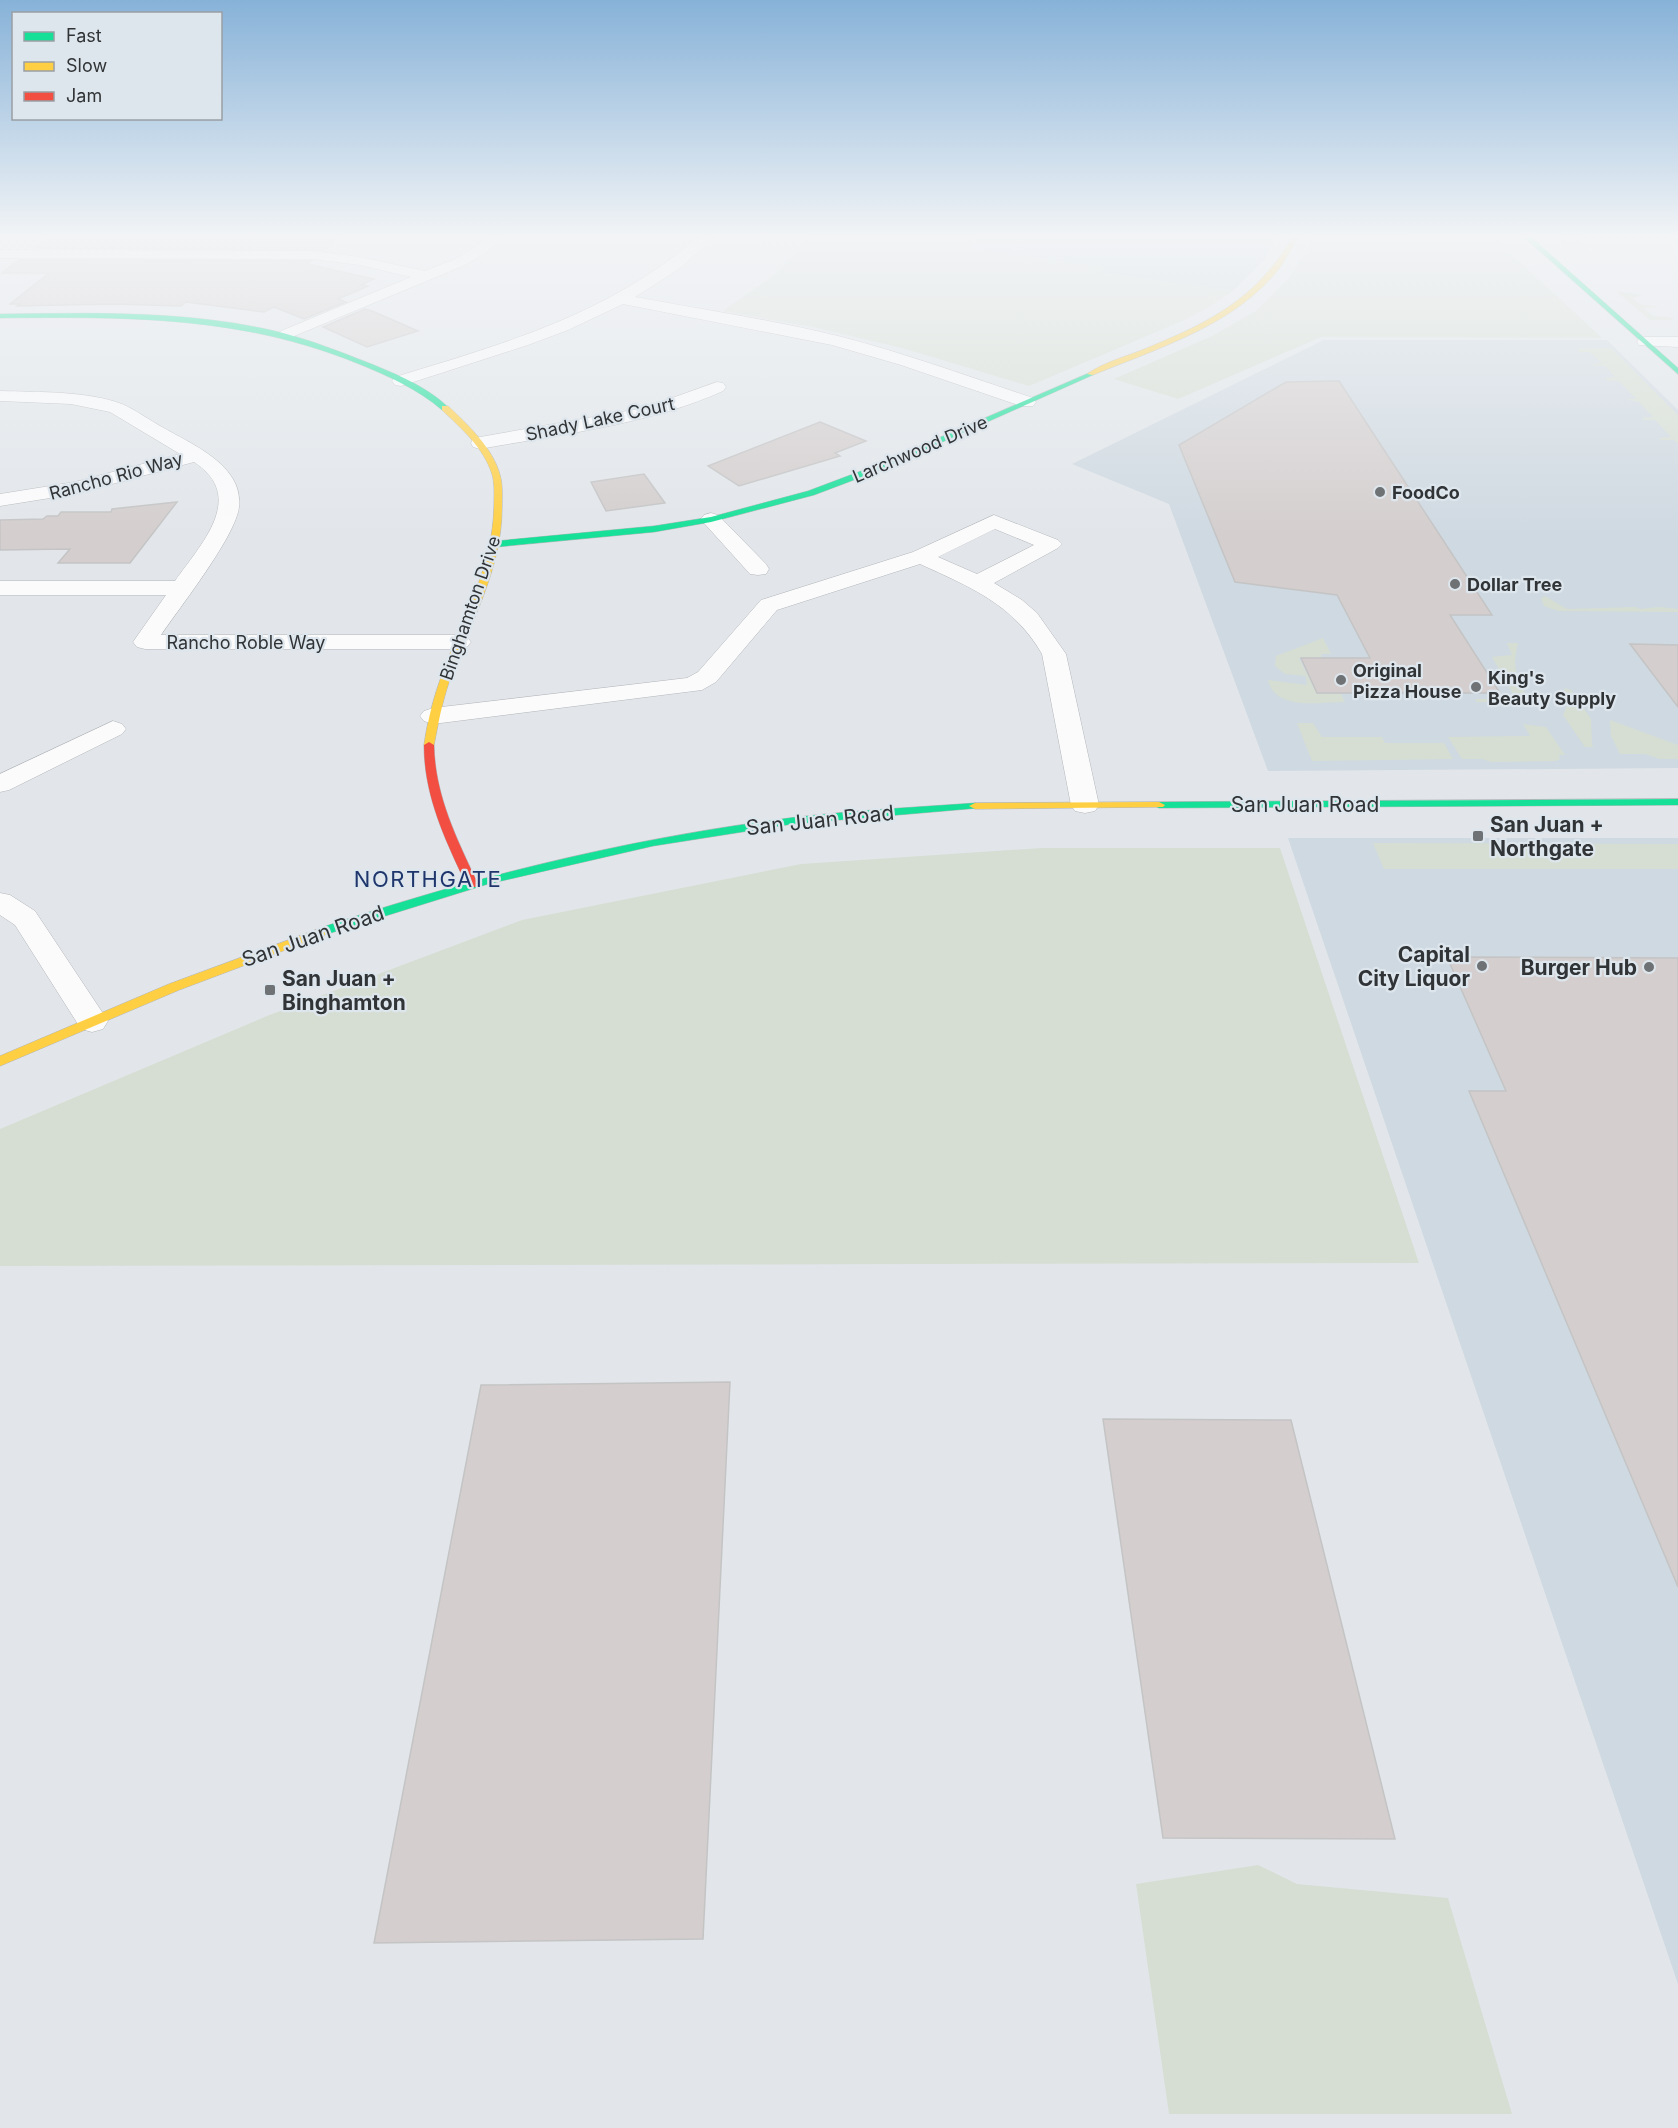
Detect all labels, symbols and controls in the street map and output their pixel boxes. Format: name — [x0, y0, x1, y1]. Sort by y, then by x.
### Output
legend — [12, 12, 222, 120]
text: Fast — [66, 25, 102, 46]
text: Slow — [66, 55, 107, 76]
text: Jam — [66, 85, 102, 106]
street label: Shady Lake Court — [524, 393, 676, 445]
street label: Larchwood Drive — [849, 411, 991, 487]
street label: Rancho Rio Way — [47, 448, 185, 504]
place label: FoodCo — [1392, 482, 1460, 503]
marker: FoodCo — [1373, 485, 1387, 499]
street label: Binghamton Drive — [435, 533, 505, 683]
place label: Dollar Tree — [1467, 574, 1562, 595]
marker: Dollar Tree — [1448, 577, 1462, 591]
street label: Rancho Roble Way — [167, 632, 325, 653]
place label: Original Pizza House — [1353, 660, 1462, 702]
place label: King's Beauty Supply — [1488, 667, 1616, 709]
marker: Original Pizza House — [1334, 673, 1348, 687]
marker: King's Beauty Supply — [1469, 680, 1483, 694]
street label: San Juan Road — [1231, 792, 1379, 817]
street label: San Juan Road — [745, 800, 895, 840]
place label: San Juan + Northgate — [1490, 812, 1604, 861]
marker: San Juan + Northgate — [1471, 829, 1485, 843]
district label: NORTHGATE — [354, 866, 502, 892]
street label: San Juan Road — [239, 900, 387, 972]
place label: Capital City Liquor — [1358, 942, 1470, 991]
place label: Burger Hub — [1521, 955, 1637, 980]
marker: Capital City Liquor — [1475, 959, 1489, 973]
marker: Burger Hub — [1642, 960, 1656, 974]
place label: San Juan + Binghamton — [282, 966, 406, 1015]
marker: San Juan + Binghamton — [263, 983, 277, 997]

